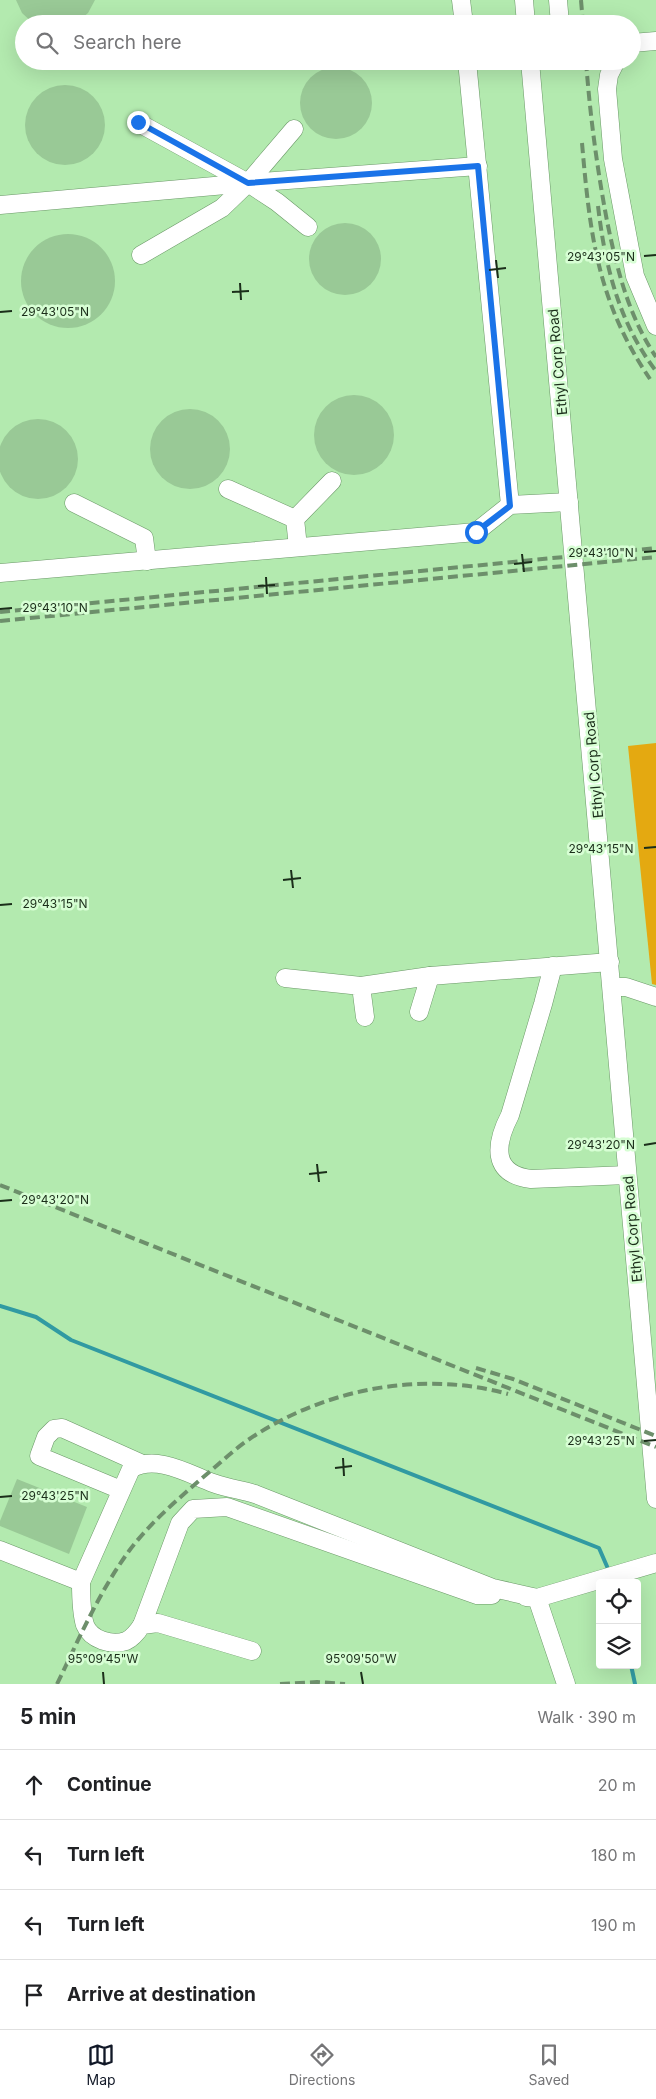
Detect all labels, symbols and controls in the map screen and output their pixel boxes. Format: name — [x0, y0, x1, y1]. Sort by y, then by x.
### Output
search box — [15, 15, 641, 70]
icon: search — [33, 29, 61, 57]
text: Search here — [73, 31, 182, 54]
route end — [127, 111, 150, 134]
text: 29°43'05"N — [567, 249, 635, 264]
text: 29°43'05"N — [21, 304, 89, 319]
street label: Ethyl Corp Road — [544, 308, 570, 416]
route start — [465, 521, 488, 544]
text: 29°43'10"N — [568, 545, 634, 560]
text: 29°43'10"N — [22, 600, 88, 615]
street label: Ethyl Corp Road — [580, 711, 606, 819]
text: 29°43'15"N — [568, 841, 634, 856]
text: 29°43'15"N — [22, 896, 88, 911]
text: 29°43'20"N — [567, 1137, 635, 1152]
street label: Ethyl Corp Road — [619, 1175, 645, 1283]
text: 29°43'20"N — [21, 1192, 89, 1207]
text: 29°43'25"N — [567, 1433, 635, 1448]
text: 29°43'25"N — [21, 1488, 89, 1503]
map controls — [596, 1579, 641, 1669]
button: locate — [596, 1579, 641, 1624]
button: layers — [596, 1624, 641, 1669]
text: 95°09'45"W — [68, 1651, 138, 1666]
text: 95°09'50"W — [325, 1651, 397, 1666]
text: 5 min — [20, 1704, 76, 1729]
text: Walk · 390 m — [537, 1707, 636, 1727]
icon: ahead — [20, 1771, 48, 1799]
text: Continue — [67, 1773, 152, 1796]
text: 20 m — [598, 1775, 636, 1795]
icon: left — [20, 1841, 48, 1869]
text: Turn left — [67, 1843, 145, 1866]
text: 180 m — [591, 1845, 636, 1865]
icon: left — [20, 1911, 48, 1939]
text: Turn left — [67, 1913, 145, 1936]
text: 190 m — [591, 1915, 636, 1935]
icon: arrive — [20, 1981, 48, 2009]
text: Arrive at destination — [67, 1983, 256, 2006]
tab: Map — [87, 2041, 116, 2088]
tab: Directions — [289, 2041, 355, 2088]
tab: Saved — [528, 2041, 569, 2088]

